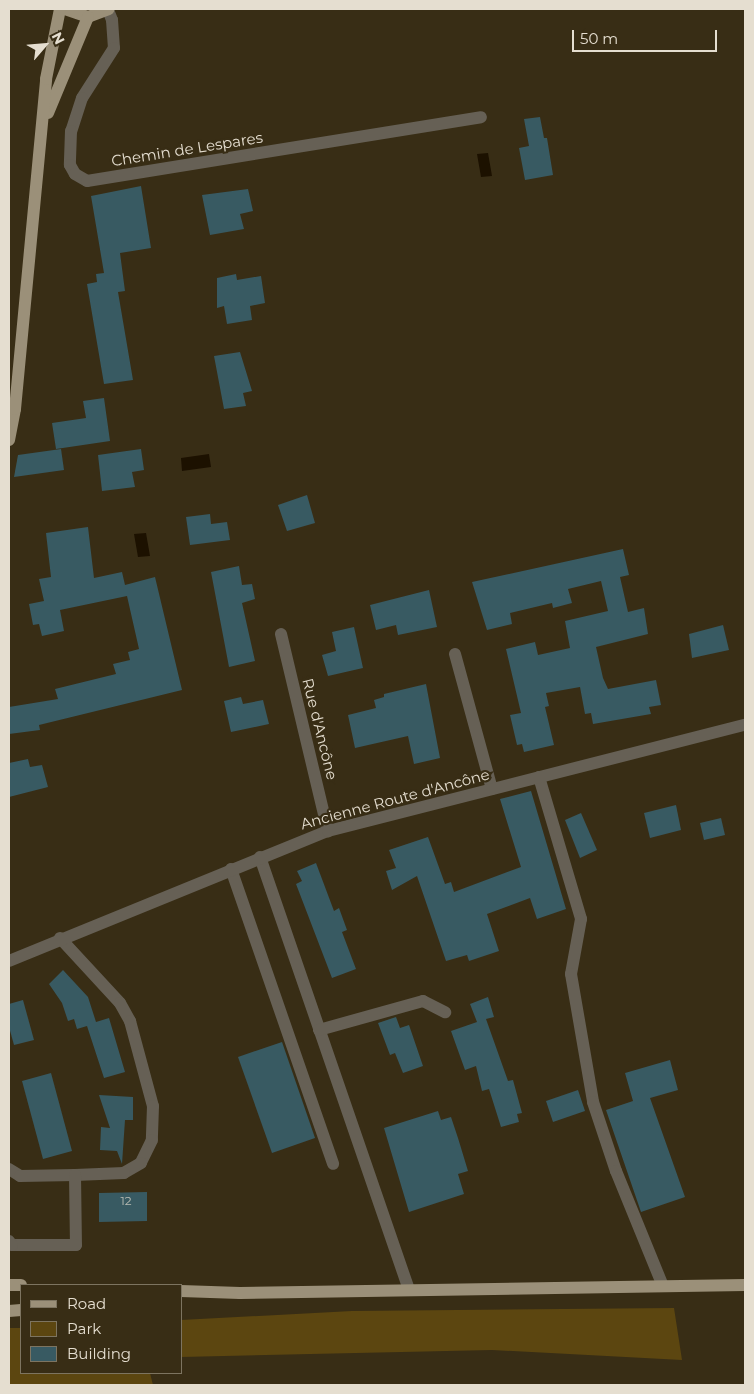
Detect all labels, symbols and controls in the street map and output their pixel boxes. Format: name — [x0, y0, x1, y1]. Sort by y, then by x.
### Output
north arrow — [20, 20, 70, 70]
scale bar — [574, 20, 719, 52]
text: N — [48, 29, 69, 47]
text: 50 m — [580, 29, 618, 48]
street label: Chemin de Lespares — [110, 128, 264, 170]
street label: Rue d'Ancône — [299, 676, 341, 782]
street label: Ancienne Route d'Ancône — [298, 765, 492, 833]
house number: 12 — [120, 1194, 132, 1208]
legend — [20, 1284, 182, 1374]
text: Road — [67, 1294, 106, 1313]
text: Park — [67, 1319, 101, 1338]
text: Building — [67, 1344, 131, 1363]

